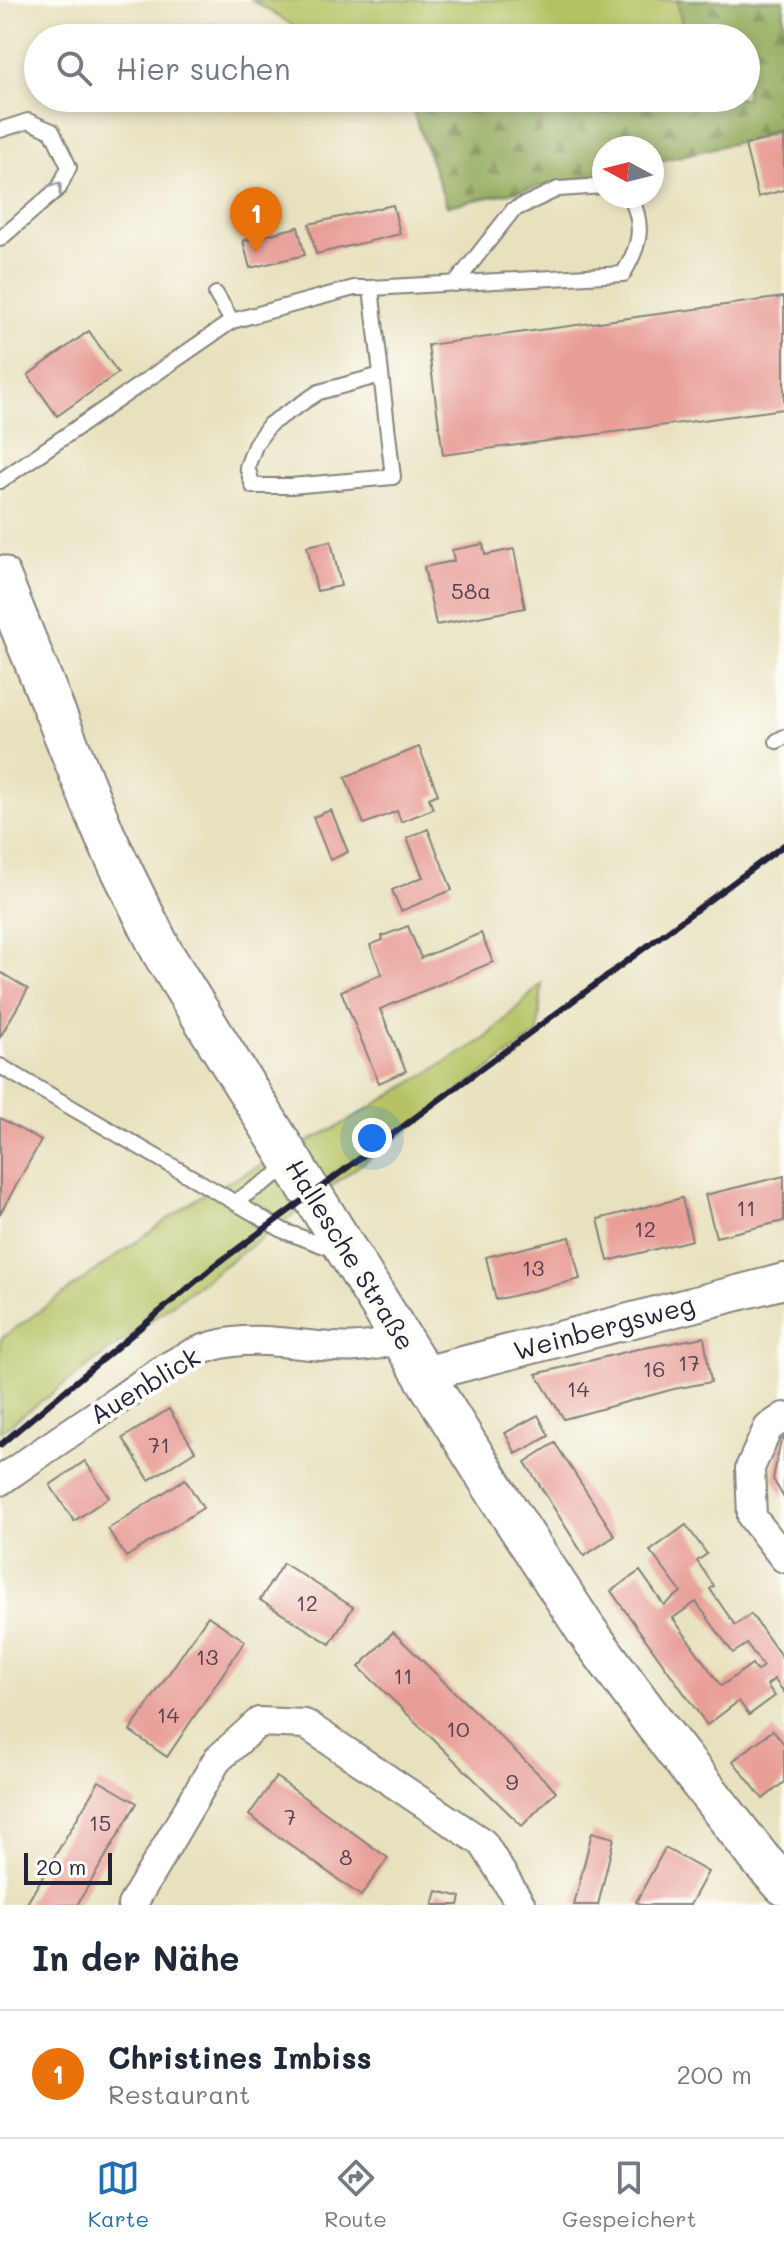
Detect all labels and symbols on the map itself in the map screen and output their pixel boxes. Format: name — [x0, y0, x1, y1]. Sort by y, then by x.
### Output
north arrow — [592, 136, 664, 208]
one-way arrow — [47, 181, 62, 196]
pin: 1 — [230, 187, 282, 253]
house number: 58a — [451, 576, 491, 605]
your location — [352, 1118, 392, 1158]
street label: Hallesche Straße — [278, 1153, 423, 1356]
house number: 11 — [736, 1193, 756, 1222]
house number: 12 — [634, 1214, 656, 1243]
house number: 13 — [522, 1253, 544, 1282]
street label: Weinbergsweg — [509, 1287, 698, 1368]
street label: Auenblick — [83, 1339, 206, 1431]
house number: 17 — [678, 1348, 700, 1377]
house number: 16 — [642, 1354, 666, 1383]
house number: 14 — [567, 1374, 589, 1403]
house number: 71 — [148, 1430, 170, 1459]
house number: 12 — [296, 1588, 318, 1617]
house number: 13 — [196, 1642, 218, 1671]
house number: 11 — [393, 1661, 413, 1690]
house number: 14 — [157, 1700, 179, 1729]
house number: 10 — [446, 1714, 470, 1743]
house number: 9 — [505, 1767, 519, 1796]
house number: 7 — [284, 1802, 296, 1831]
house number: 15 — [89, 1808, 111, 1837]
house number: 8 — [339, 1842, 353, 1871]
scale bar — [24, 1849, 112, 1885]

